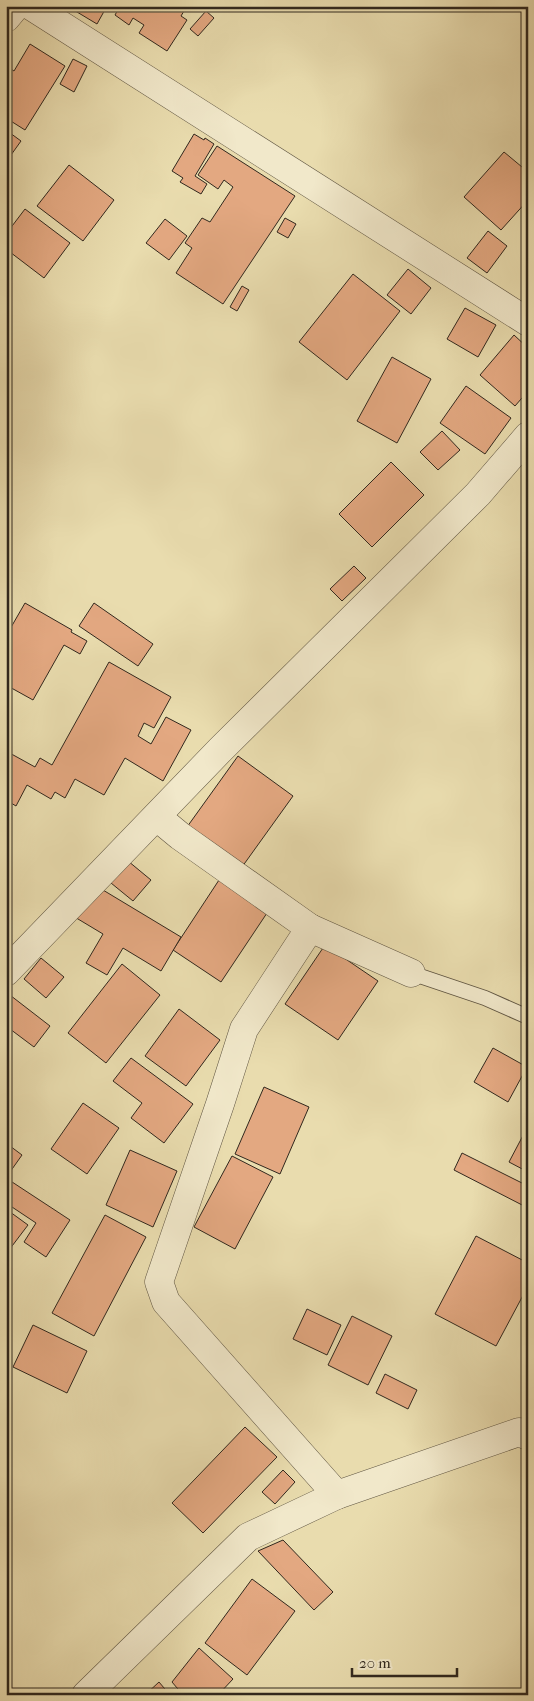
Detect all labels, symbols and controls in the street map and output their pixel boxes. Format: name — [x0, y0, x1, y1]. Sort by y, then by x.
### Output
scale bar — [352, 1646, 456, 1678]
text: 20 m — [359, 1654, 391, 1672]

